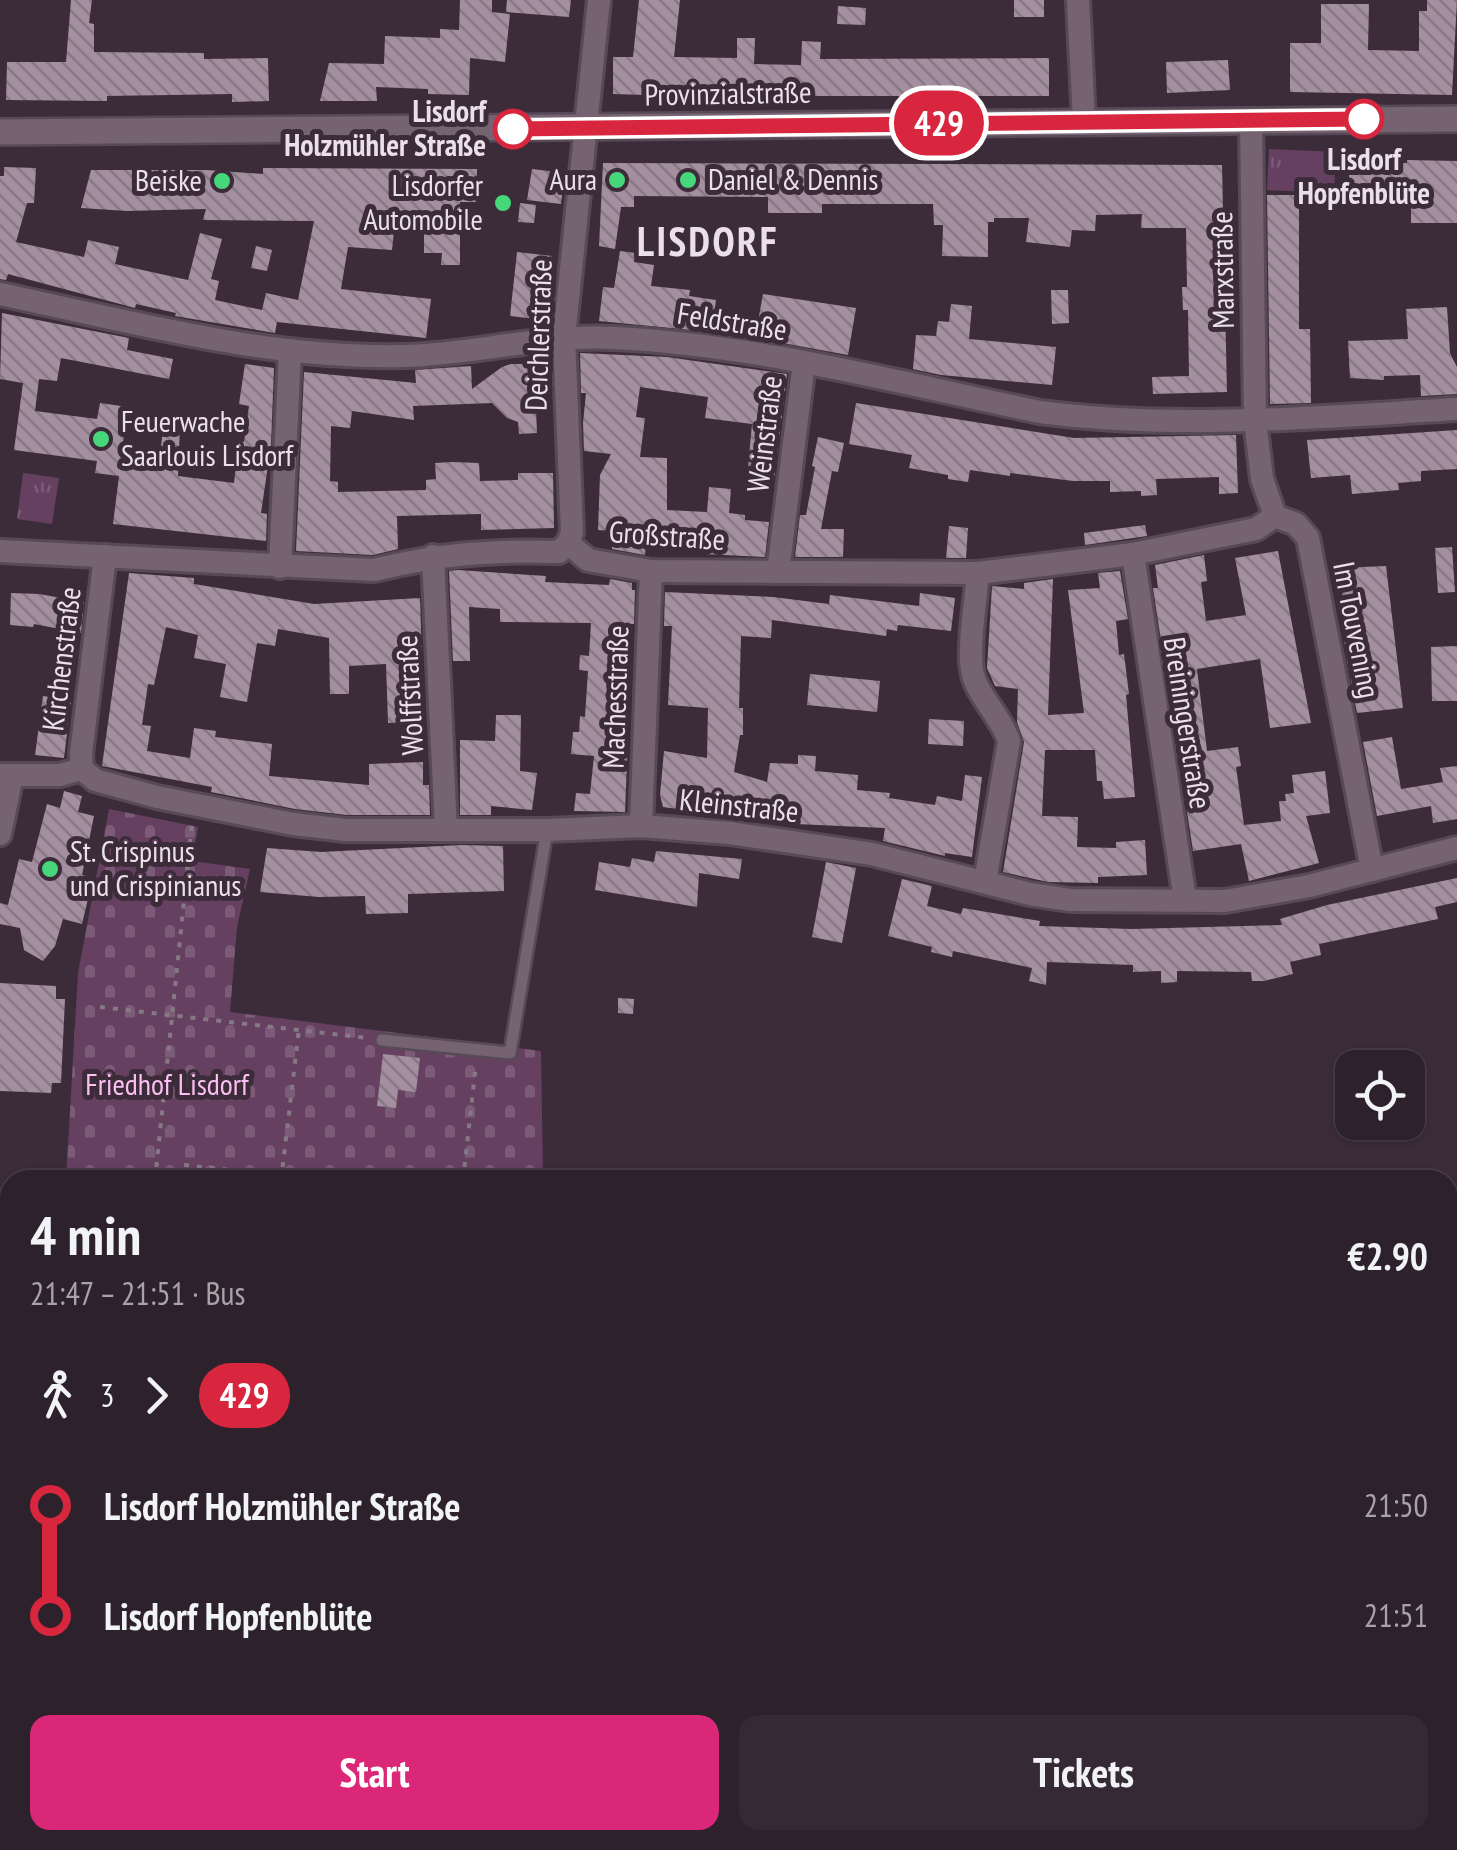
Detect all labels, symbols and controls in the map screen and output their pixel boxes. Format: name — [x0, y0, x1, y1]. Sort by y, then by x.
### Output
street label: Provinzialstraße — [644, 72, 812, 113]
line badge: 429 — [882, 90, 996, 156]
place label: Lisdorf Holzmühler Straße — [284, 91, 488, 164]
text: 429 — [914, 100, 964, 146]
marker: Lisdorf Hopfenblüte — [1345, 100, 1383, 138]
marker: Lisdorf Holzmühler Straße — [494, 110, 532, 148]
place label: Lisdorf Hopfenblüte — [1298, 139, 1430, 212]
place label: Aura — [550, 159, 597, 198]
place label: Daniel & Dennis — [708, 159, 878, 198]
place label: Beiske — [135, 160, 202, 199]
place label: Lisdorfer Automobile — [363, 165, 484, 238]
marker: Aura — [606, 169, 628, 191]
marker: Daniel & Dennis — [677, 169, 699, 191]
marker: Beiske — [211, 170, 233, 192]
marker: Lisdorfer Automobile — [492, 192, 514, 214]
street label: Marxstraße — [1201, 211, 1242, 329]
district label: LISDORF — [637, 215, 779, 267]
street label: Deichlerstraße — [515, 258, 560, 411]
street label: Feldstraße — [675, 293, 790, 348]
street label: Weinstraße — [737, 373, 790, 494]
place label: Feuerwache Saarlouis Lisdorf — [121, 401, 294, 474]
marker: Feuerwache Saarlouis Lisdorf — [90, 428, 112, 450]
street label: Großstraße — [608, 511, 726, 558]
street label: Im Touvening — [1325, 558, 1390, 701]
street label: Kirchenstraße — [32, 585, 89, 733]
street label: Machesstraße — [593, 625, 636, 769]
street label: Wolffstraße — [386, 634, 431, 756]
street label: Breiningerstraße — [1156, 634, 1221, 811]
street label: Kleinstraße — [678, 779, 801, 830]
place label: St. Crispinus und Crispinianus — [70, 831, 241, 904]
marker: St. Crispinus und Crispinianus — [39, 858, 61, 880]
map controls — [1335, 1050, 1425, 1140]
button: locate — [1335, 1050, 1425, 1140]
park label: Friedhof Lisdorf — [85, 1064, 250, 1103]
text: 4 min — [30, 1199, 141, 1270]
text: €2.90 — [1347, 1231, 1428, 1280]
text: 21:47 – 21:51 · Bus — [30, 1272, 245, 1314]
icon: walk — [30, 1368, 85, 1423]
icon: forward — [129, 1368, 184, 1423]
text: 429 — [219, 1372, 270, 1418]
text: 3 — [100, 1374, 114, 1416]
text: Lisdorf Holzmühler Straße — [104, 1481, 461, 1530]
text: 21:50 — [1364, 1484, 1428, 1526]
text: Lisdorf Hopfenblüte — [104, 1591, 372, 1640]
text: 21:51 — [1364, 1594, 1428, 1636]
button: Start — [30, 1715, 719, 1830]
button: Tickets — [739, 1715, 1428, 1830]

